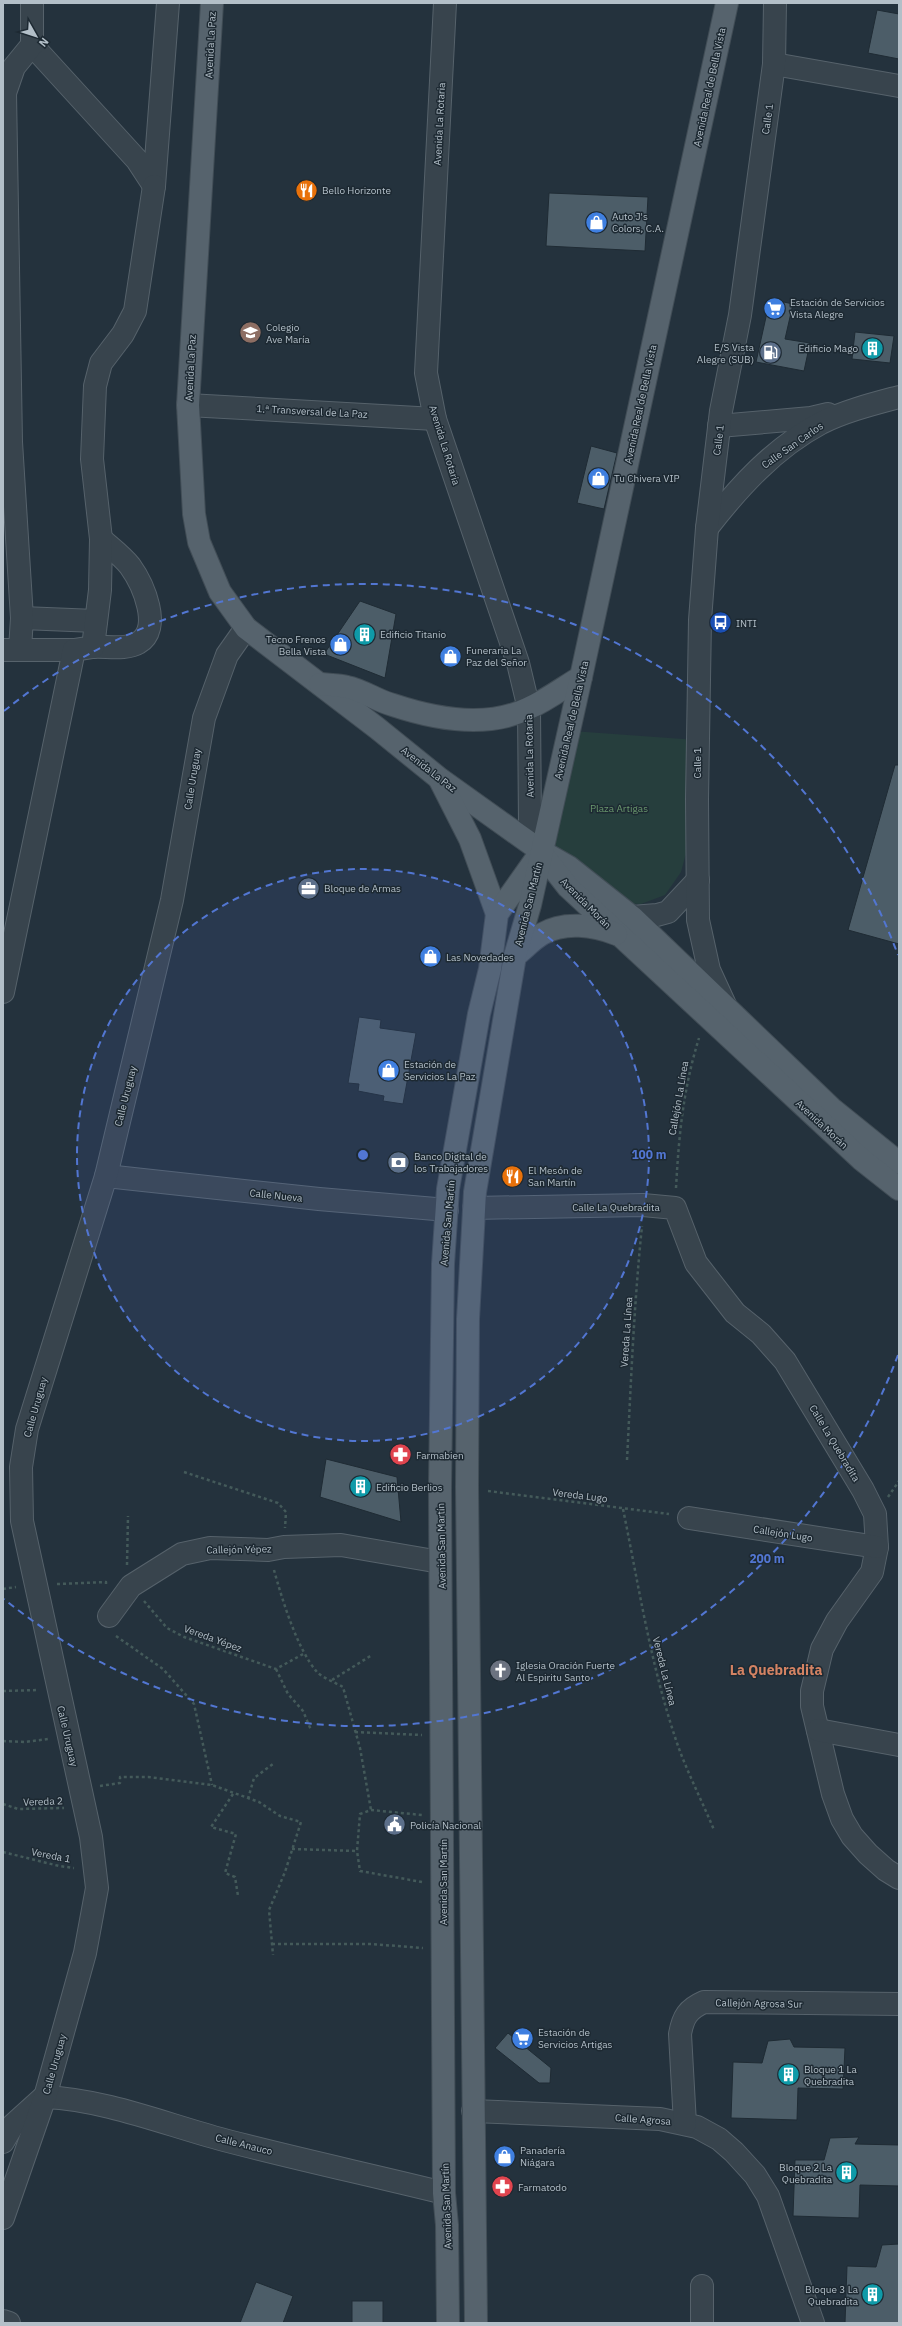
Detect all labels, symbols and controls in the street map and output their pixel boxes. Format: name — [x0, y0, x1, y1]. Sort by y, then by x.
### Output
street label: Avenida La Paz — [202, 11, 219, 79]
north arrow — [16, 16, 56, 56]
street label: Avenida Real de Bella Vista — [691, 26, 729, 148]
text: N — [36, 35, 52, 50]
street label: Avenida La Rotaria — [431, 82, 448, 166]
street label: Calle 1 — [759, 103, 776, 135]
restaurant icon: Bello Horizonte — [293, 177, 319, 203]
place label: Bello Horizonte — [322, 184, 391, 197]
shop icon: Auto J's Colors, C.A. — [584, 209, 610, 235]
place label: Auto J's Colors, C.A. — [612, 210, 664, 235]
supermarket icon: Estación de Servicios Vista Alegre — [762, 295, 788, 321]
place label: Estación de Servicios Vista Alegre — [790, 296, 885, 321]
school or university icon: Colegio Ave María — [238, 320, 264, 346]
place label: Colegio Ave María — [266, 321, 311, 346]
street label: Avenida La Paz — [182, 334, 199, 402]
building icon: Edificio Mago — [860, 335, 886, 361]
fuel station icon: E/S Vista Alegre (SUB) — [757, 340, 783, 366]
place label: E/S Vista Alegre (SUB) — [697, 341, 755, 366]
place label: Edificio Mago — [799, 342, 858, 355]
street label: Avenida Real de Bella Vista — [622, 343, 660, 465]
street label: 1.ª Transversal de La Paz — [256, 402, 368, 421]
street label: Avenida La Rotaria — [426, 403, 463, 487]
street label: Calle San Carlos — [759, 419, 826, 471]
street label: Calle 1 — [710, 424, 727, 456]
shop icon: Tu Chivera VIP — [585, 465, 611, 491]
place label: Tu Chivera VIP — [614, 472, 679, 485]
bus stop icon: INTI — [708, 610, 734, 636]
place label: INTI — [736, 617, 757, 630]
building icon: Edificio Titanio — [352, 621, 378, 647]
place label: Edificio Titanio — [380, 628, 446, 641]
shop icon: Tecno Frenos Bella Vista — [328, 632, 354, 658]
place label: Tecno Frenos Bella Vista — [266, 633, 327, 658]
shop icon: Funeraria La Paz del Señor — [437, 643, 463, 669]
place label: Funeraria La Paz del Señor — [466, 644, 527, 669]
street label: Avenida Real de Bella Vista — [552, 659, 592, 781]
street label: Avenida La Rotaria — [522, 714, 537, 798]
street label: Avenida La Paz — [398, 744, 459, 795]
street label: Calle Uruguay — [181, 747, 204, 811]
street label: Calle 1 — [691, 748, 704, 778]
park label: Plaza Artigas — [590, 802, 648, 815]
street label: Avenida San Martín — [512, 861, 545, 948]
office icon: Bloque de Armas — [295, 875, 321, 901]
street label: Avenida Morán — [558, 875, 614, 931]
place label: Bloque de Armas — [324, 882, 401, 895]
shop icon: Las Novedades — [418, 944, 444, 970]
place label: Las Novedades — [446, 951, 514, 964]
shop icon: Estación de Servicios La Paz — [375, 1057, 401, 1083]
place label: Estación de Servicios La Paz — [404, 1058, 476, 1083]
street label: Callejón La Línea — [666, 1059, 692, 1136]
street label: Calle Uruguay — [112, 1064, 139, 1128]
street label: Avenida Morán — [793, 1097, 850, 1152]
text: 100 m — [631, 1147, 667, 1162]
centre of rings — [356, 1148, 370, 1162]
bank icon: Banco Digital de los Trabajadores — [385, 1149, 411, 1175]
place label: Banco Digital de los Trabajadores — [414, 1150, 488, 1175]
restaurant icon: El Mesón de San Martín — [500, 1163, 526, 1189]
place label: El Mesón de San Martín — [528, 1164, 583, 1189]
street label: Avenida San Martín — [437, 1180, 458, 1267]
street label: Calle Nueva — [249, 1186, 304, 1205]
street label: Calle La Quebradita — [572, 1201, 660, 1214]
street label: Vereda La Línea — [618, 1296, 635, 1368]
street label: Calle Uruguay — [21, 1375, 50, 1439]
street label: Calle La Quebradita — [806, 1402, 863, 1485]
pharmacy icon: Farmabien — [388, 1442, 414, 1468]
place label: Farmabien — [416, 1449, 464, 1462]
building icon: Edificio Berlios — [347, 1474, 373, 1500]
place label: Edificio Berlios — [376, 1481, 443, 1494]
street label: Vereda Lugo — [552, 1486, 609, 1505]
street label: Avenida San Martín — [434, 1503, 449, 1589]
street label: Callejón Lugo — [752, 1522, 814, 1545]
street label: Callejón Yépez — [206, 1542, 272, 1557]
text: 200 m — [749, 1551, 785, 1566]
street label: Vereda Yépez — [182, 1622, 244, 1655]
street label: Vereda La Línea — [650, 1635, 680, 1708]
church icon: Iglesia Oración Fuerte Al Espiritu Santo — [488, 1658, 514, 1684]
place label: Iglesia Oración Fuerte Al Espiritu Santo — [516, 1659, 615, 1684]
district label: La Quebradita — [730, 1661, 822, 1679]
street label: Calle Uruguay — [54, 1704, 81, 1768]
street label: Vereda 2 — [23, 1794, 63, 1809]
public building icon: Policía Nacional — [382, 1812, 408, 1838]
place label: Policía Nacional — [410, 1819, 481, 1832]
street label: Avenida San Martín — [437, 1839, 450, 1925]
street label: Vereda 1 — [30, 1845, 72, 1866]
street label: Callejón Agrosa Sur — [715, 1996, 803, 2011]
supermarket icon: Estación de Servicios Artigas — [510, 2025, 536, 2051]
place label: Estación de Servicios Artigas — [538, 2026, 613, 2051]
street label: Calle Uruguay — [40, 2032, 69, 2096]
building icon: Bloque 1 La Quebradita — [775, 2062, 801, 2088]
place label: Bloque 1 La Quebradita — [804, 2063, 858, 2088]
street label: Calle Agrosa — [615, 2111, 672, 2128]
street label: Calle Anauco — [214, 2131, 274, 2158]
shop icon: Panadería Niágara — [492, 2143, 518, 2169]
place label: Panadería Niágara — [520, 2144, 566, 2169]
building icon: Bloque 2 La Quebradita — [834, 2160, 860, 2186]
place label: Bloque 2 La Quebradita — [779, 2161, 833, 2186]
street label: Avenida San Martín — [438, 2163, 455, 2249]
pharmacy icon: Farmatodo — [490, 2174, 516, 2200]
place label: Farmatodo — [518, 2181, 567, 2194]
building icon: Bloque 3 La Quebradita — [860, 2282, 886, 2308]
place label: Bloque 3 La Quebradita — [805, 2283, 859, 2308]

